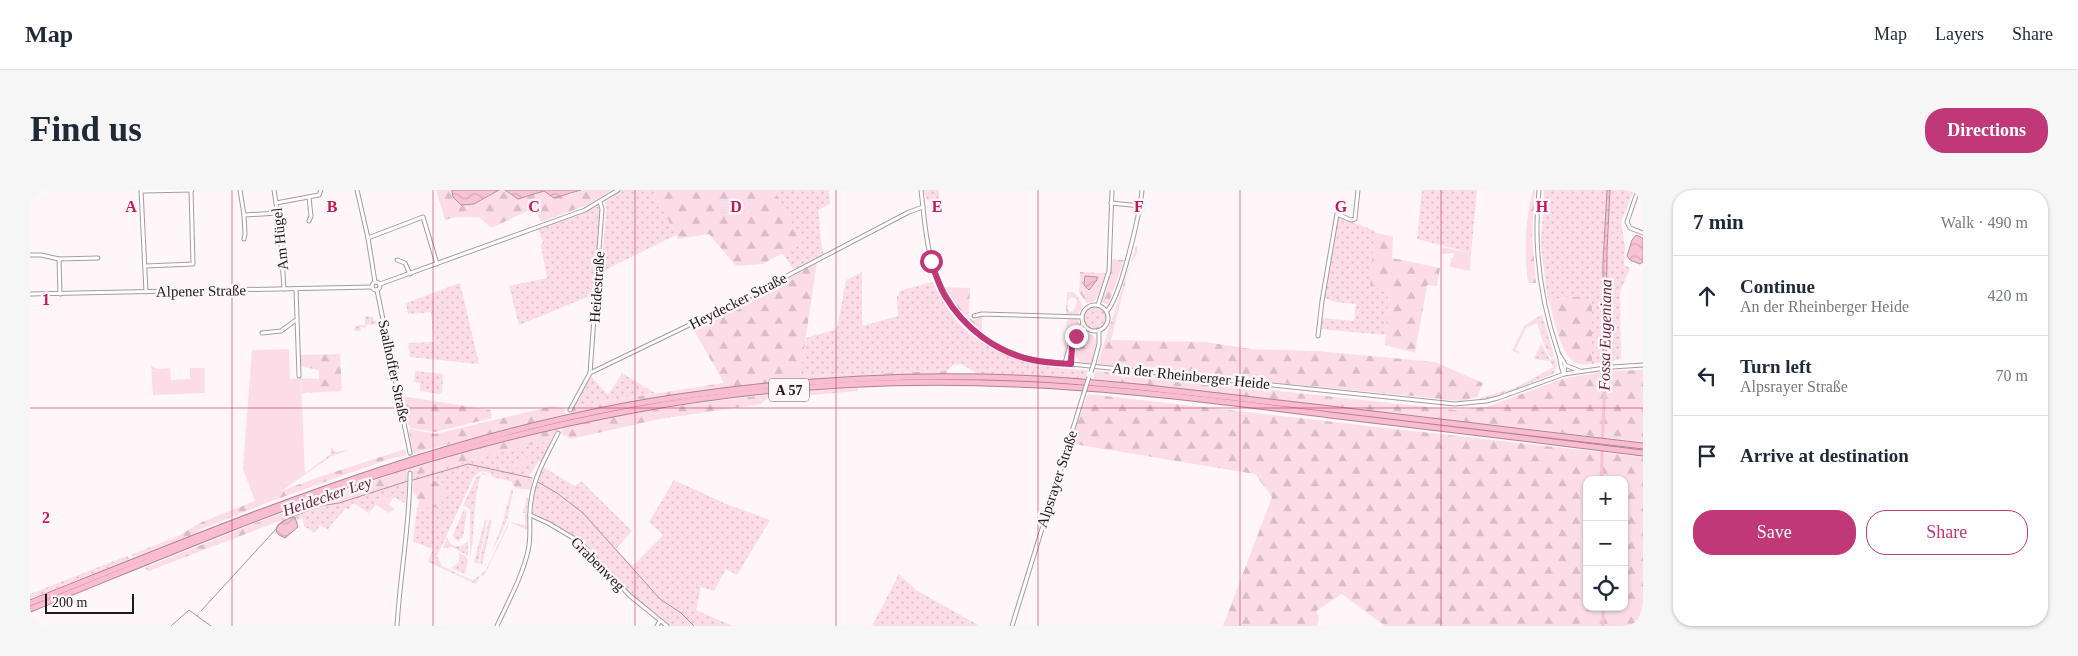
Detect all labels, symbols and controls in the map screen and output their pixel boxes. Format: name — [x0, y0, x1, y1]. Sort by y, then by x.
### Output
text: Map — [25, 21, 73, 47]
text: Map — [1874, 24, 1907, 44]
text: Layers — [1935, 24, 1984, 44]
text: Share — [2012, 24, 2053, 44]
button: Directions — [1925, 108, 2048, 153]
text: Find us — [30, 110, 142, 149]
text: A — [125, 198, 137, 215]
text: B — [327, 198, 338, 215]
text: C — [528, 198, 540, 215]
text: D — [730, 198, 742, 215]
text: E — [932, 198, 942, 215]
text: F — [1134, 198, 1144, 215]
text: G — [1335, 198, 1348, 215]
text: H — [1536, 198, 1549, 215]
street label: Am Hügel — [269, 207, 291, 271]
text: 7 min — [1693, 210, 1744, 234]
text: Walk · 490 m — [1941, 214, 2028, 231]
street label: Heidestraße — [587, 250, 608, 323]
route start — [920, 250, 943, 273]
street label: Heydecker Straße — [687, 269, 790, 332]
text: Continue — [1740, 276, 1815, 297]
water label: Fossa Eugeniana — [1596, 279, 1615, 392]
street label: Alpener Straße — [156, 282, 247, 300]
icon: ahead — [1693, 282, 1721, 310]
text: 420 m — [1988, 287, 2028, 304]
text: 1 — [42, 291, 50, 308]
text: An der Rheinberger Heide — [1740, 298, 1909, 315]
street label: Saalhoffer Straße — [375, 318, 413, 424]
route end — [1065, 325, 1088, 348]
text: Turn left — [1740, 356, 1812, 377]
street label: An der Rheinberger Heide — [1111, 360, 1271, 392]
icon: left — [1693, 362, 1721, 390]
text: 70 m — [1996, 367, 2028, 384]
road number: A 57 — [769, 378, 809, 402]
text: Alpsrayer Straße — [1740, 378, 1848, 395]
street label: Alpsrayer Straße — [1034, 428, 1080, 530]
icon: arrive — [1693, 442, 1721, 470]
text: Arrive at destination — [1740, 445, 1909, 466]
water label: Heidecker Ley — [279, 473, 375, 520]
map controls — [1583, 476, 1628, 611]
button: + — [1583, 476, 1628, 521]
text: 2 — [42, 509, 50, 526]
button: Save — [1693, 510, 1856, 555]
button: Share — [1866, 510, 2028, 555]
button: − — [1583, 521, 1628, 566]
street label: Grabenweg — [568, 534, 628, 594]
button: locate — [1583, 566, 1628, 611]
scale bar — [45, 591, 134, 614]
text: 200 m — [52, 595, 87, 610]

